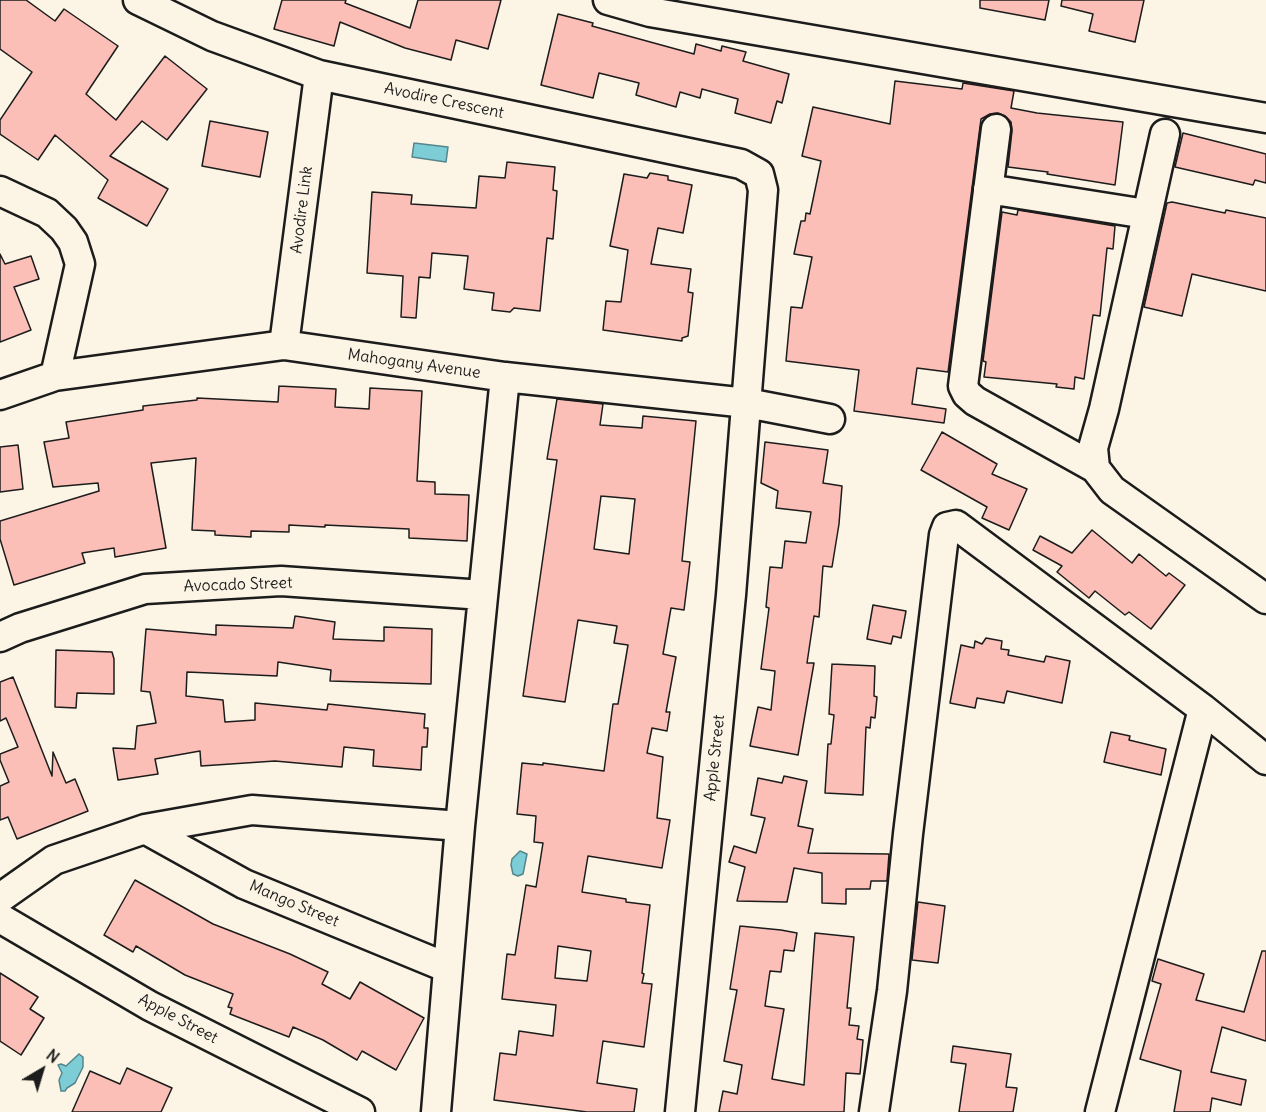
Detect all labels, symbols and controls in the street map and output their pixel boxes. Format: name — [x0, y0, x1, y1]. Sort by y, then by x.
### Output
street label: Avodire Crescent — [382, 79, 506, 123]
street label: Avodire Link — [287, 165, 317, 255]
street label: Mahogany Avenue — [346, 345, 482, 383]
street label: Avocado Street — [183, 574, 293, 596]
street label: Apple Street — [701, 714, 729, 802]
street label: Mango Street — [246, 876, 342, 932]
street label: Apple Street — [135, 990, 221, 1048]
north arrow — [12, 1040, 72, 1100]
text: N — [43, 1045, 64, 1067]

